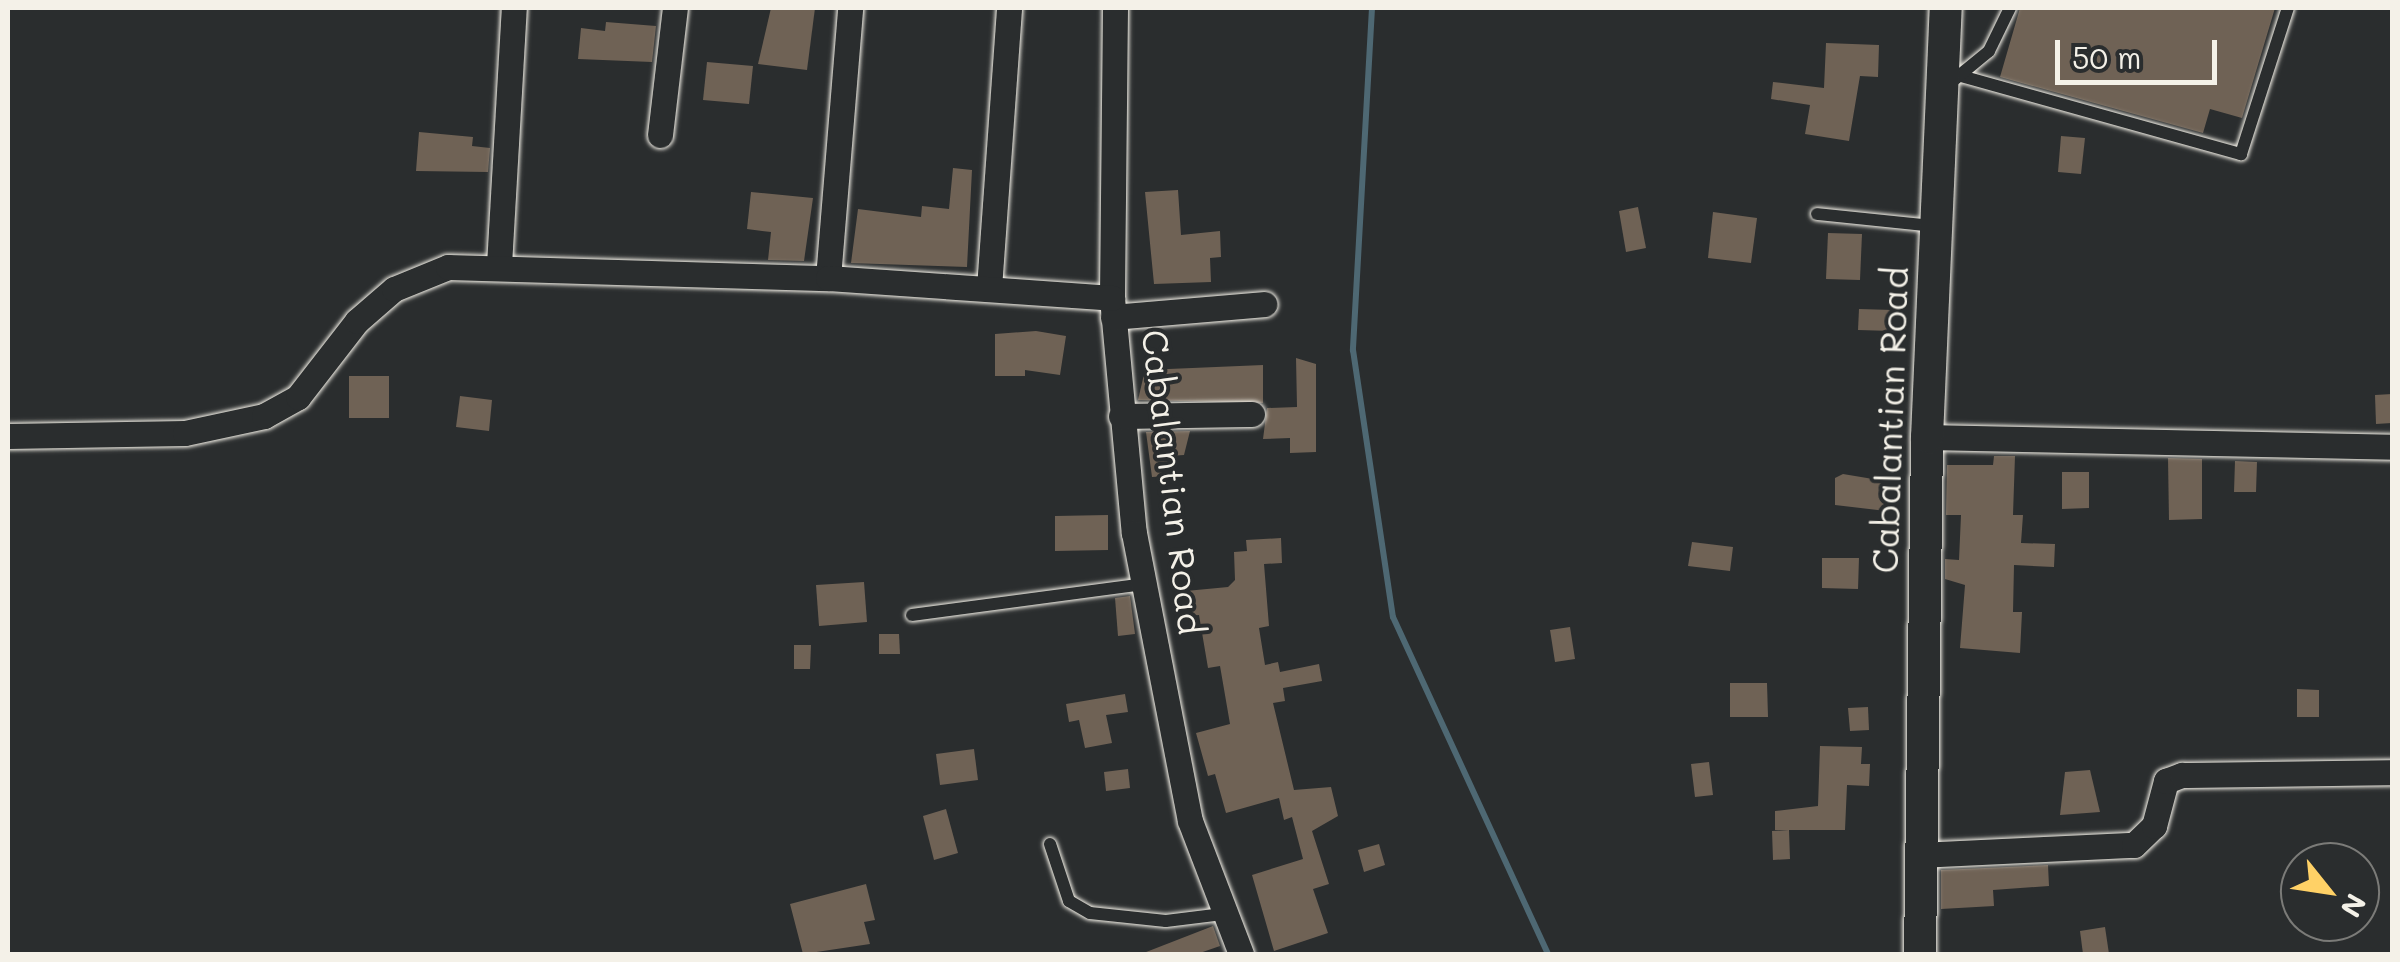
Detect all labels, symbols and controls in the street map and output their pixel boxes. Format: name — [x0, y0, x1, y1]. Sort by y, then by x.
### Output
scale bar — [2060, 20, 2222, 82]
text: 50 m — [2072, 37, 2142, 77]
street label: Cabalantian Road — [1863, 266, 1915, 574]
street label: Cabalantian Road — [1134, 327, 1214, 637]
north arrow — [2280, 842, 2380, 942]
text: N — [2333, 888, 2375, 924]

